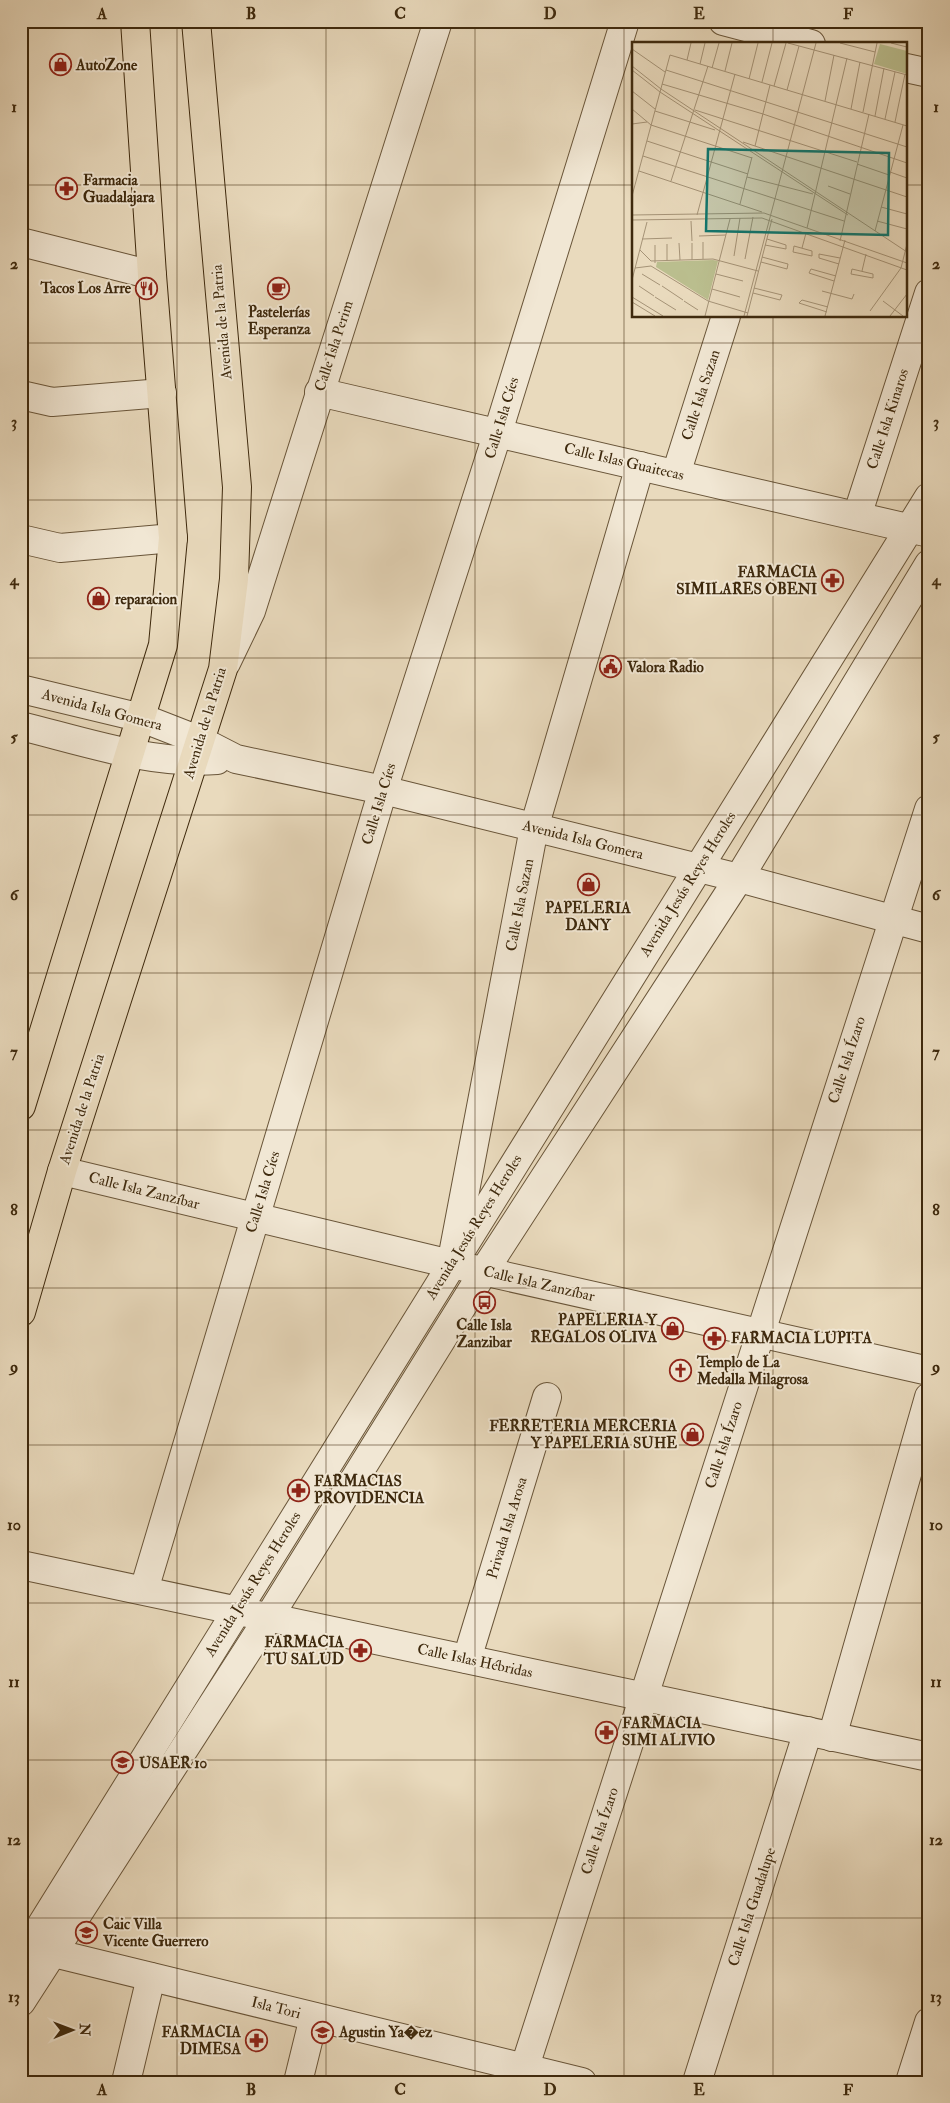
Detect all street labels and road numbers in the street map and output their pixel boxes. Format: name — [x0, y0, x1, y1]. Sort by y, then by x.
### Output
street label: Avenida de la Patria — [207, 263, 237, 381]
street label: Calle Isla Perim — [310, 298, 358, 394]
street label: Calle Isla Sazan — [677, 347, 725, 443]
street label: Calle Isla Kinaros — [863, 366, 913, 472]
street label: Calle Isla Cíes — [481, 375, 523, 461]
street label: Calle Islas Guaitecas — [562, 439, 686, 485]
street label: Avenida de la Patria — [179, 664, 231, 782]
street label: Avenida Isla Gomera — [39, 685, 165, 735]
street label: Calle Isla Cíes — [358, 761, 400, 847]
street label: Avenida Jesús Reyes Heroles — [635, 808, 741, 962]
street label: Avenida Isla Gomera — [520, 816, 646, 864]
street label: Calle Isla Sazan — [502, 857, 538, 953]
street label: Calle Isla Ízaro — [823, 1014, 870, 1106]
street label: Avenida de la Patria — [55, 1050, 109, 1168]
street label: Calle Isla Cíes — [242, 1149, 284, 1235]
street label: Avenida Jesús Reyes Heroles — [421, 1151, 527, 1305]
street label: Calle Isla Zanzíbar — [86, 1168, 202, 1214]
street label: Calle Isla Zanzíbar — [481, 1262, 597, 1306]
street label: Calle Isla Ízaro — [700, 1399, 747, 1491]
street label: Privada Isla Arosa — [483, 1474, 532, 1581]
street label: Avenida Jesús Reyes Heroles — [200, 1508, 306, 1662]
street label: Calle Islas Hébridas — [416, 1639, 534, 1683]
street label: Calle Isla Ízaro — [576, 1785, 623, 1877]
street label: Calle Isla Guadalupe — [724, 1845, 781, 1969]
street label: Isla Tori — [249, 1993, 303, 2023]

